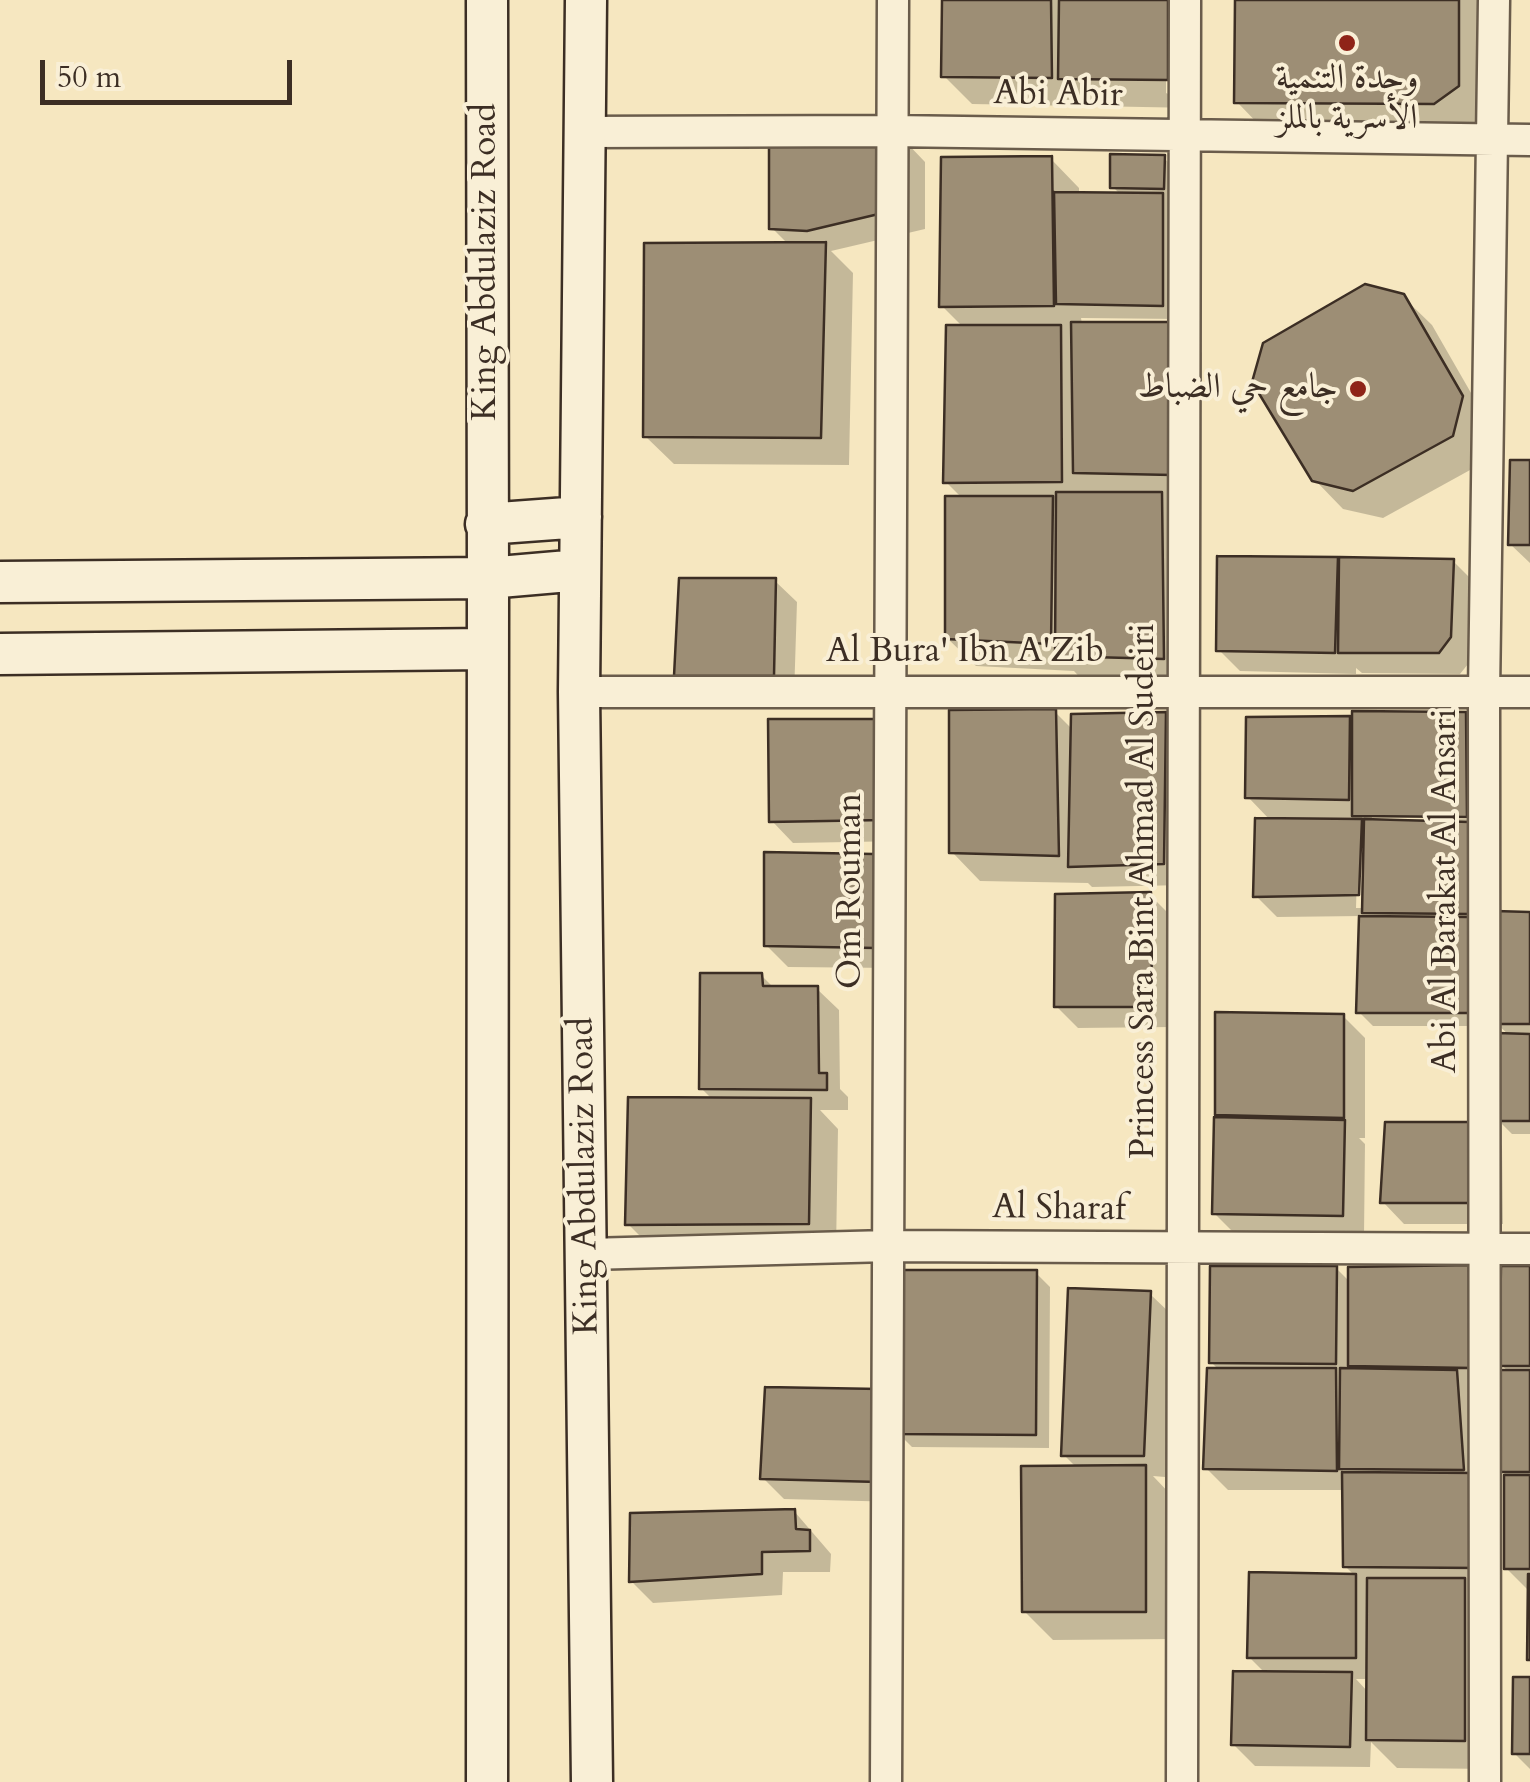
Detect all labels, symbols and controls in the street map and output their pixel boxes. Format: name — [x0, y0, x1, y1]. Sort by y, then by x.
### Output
marker: وحدة التنمية الأسرية بالملز — [1336, 32, 1358, 54]
scale bar — [45, 40, 298, 102]
text: 50 m — [57, 57, 121, 98]
place label: وحدة التنمية الأسرية بالملز — [1276, 59, 1418, 141]
street label: Abi Abir — [993, 74, 1123, 118]
street label: King Abdulaziz Road — [466, 103, 508, 421]
place label: جامع حي الضباط — [1138, 368, 1338, 410]
marker: جامع حي الضباط — [1347, 378, 1369, 400]
street label: Princess Sara Bint Ahmad Al Sudeiri — [1124, 623, 1166, 1159]
street label: Al Bura' Ibn A'Zib — [826, 632, 1104, 674]
street label: Abi Al Barakat Al Ansari — [1426, 709, 1468, 1073]
street label: Om Rouman — [831, 793, 873, 989]
street label: King Abdulaziz Road — [562, 1017, 610, 1335]
street label: Al Sharaf — [992, 1188, 1126, 1232]

